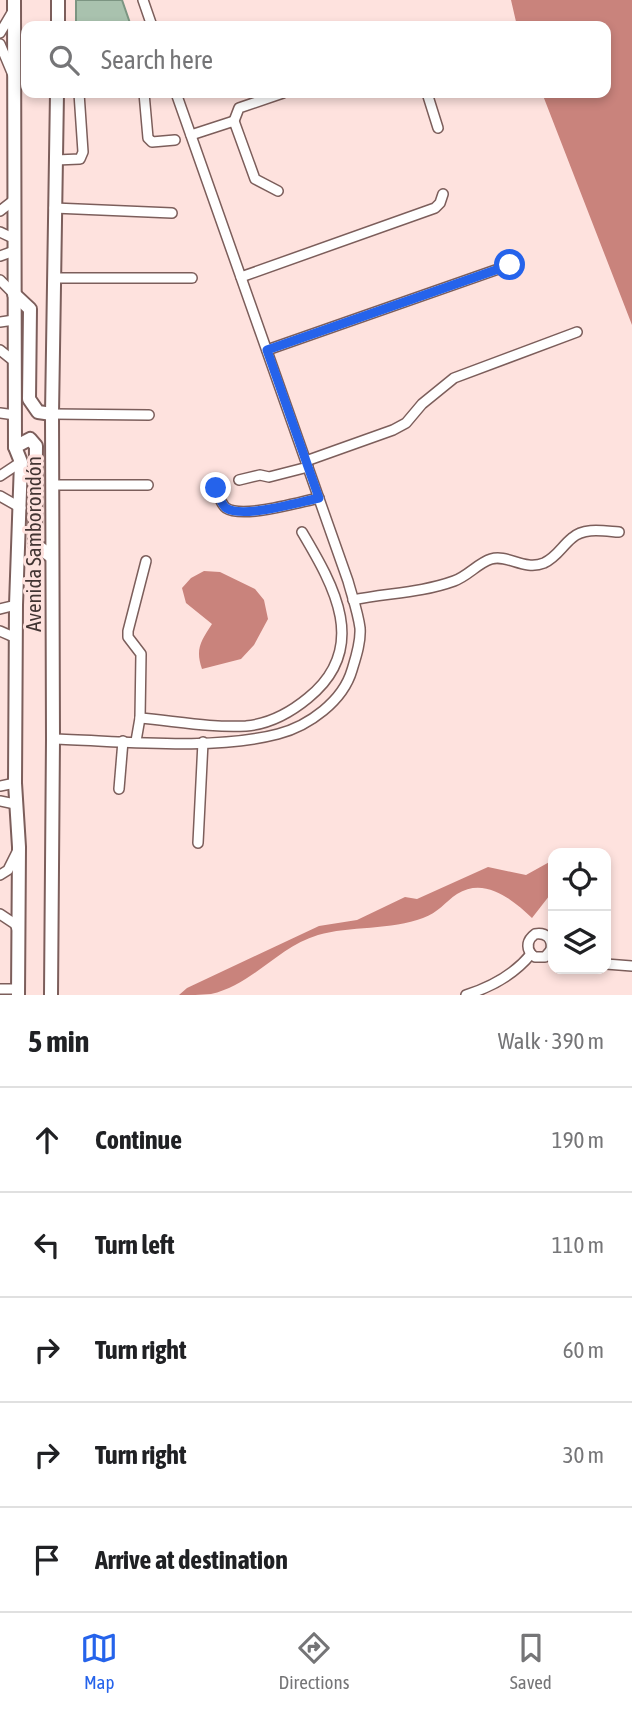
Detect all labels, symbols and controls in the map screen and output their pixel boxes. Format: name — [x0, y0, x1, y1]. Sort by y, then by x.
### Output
search box — [21, 21, 611, 98]
icon: search — [45, 41, 83, 79]
text: Search here — [101, 45, 213, 75]
route start — [494, 249, 525, 280]
street label: Avenida Samborondón — [21, 456, 45, 632]
route end — [200, 472, 231, 503]
map controls — [548, 848, 611, 974]
button: locate — [548, 848, 611, 911]
button: layers — [548, 911, 611, 974]
text: 5 min — [28, 1024, 89, 1058]
text: Walk · 390 m — [498, 1028, 604, 1054]
icon: ahead — [28, 1121, 66, 1159]
text: Continue — [95, 1125, 182, 1155]
text: 190 m — [552, 1127, 604, 1153]
icon: left — [28, 1226, 66, 1264]
text: Turn left — [95, 1230, 175, 1260]
text: 110 m — [552, 1232, 604, 1258]
icon: right — [28, 1331, 66, 1369]
text: Turn right — [95, 1335, 186, 1365]
text: 60 m — [563, 1337, 604, 1363]
icon: right — [28, 1436, 66, 1474]
text: Turn right — [95, 1440, 186, 1470]
text: 30 m — [563, 1442, 604, 1468]
icon: arrive — [28, 1541, 66, 1579]
text: Arrive at destination — [95, 1545, 288, 1575]
tab: Map — [80, 1629, 118, 1693]
tab: Directions — [279, 1629, 349, 1693]
tab: Saved — [510, 1629, 552, 1693]

